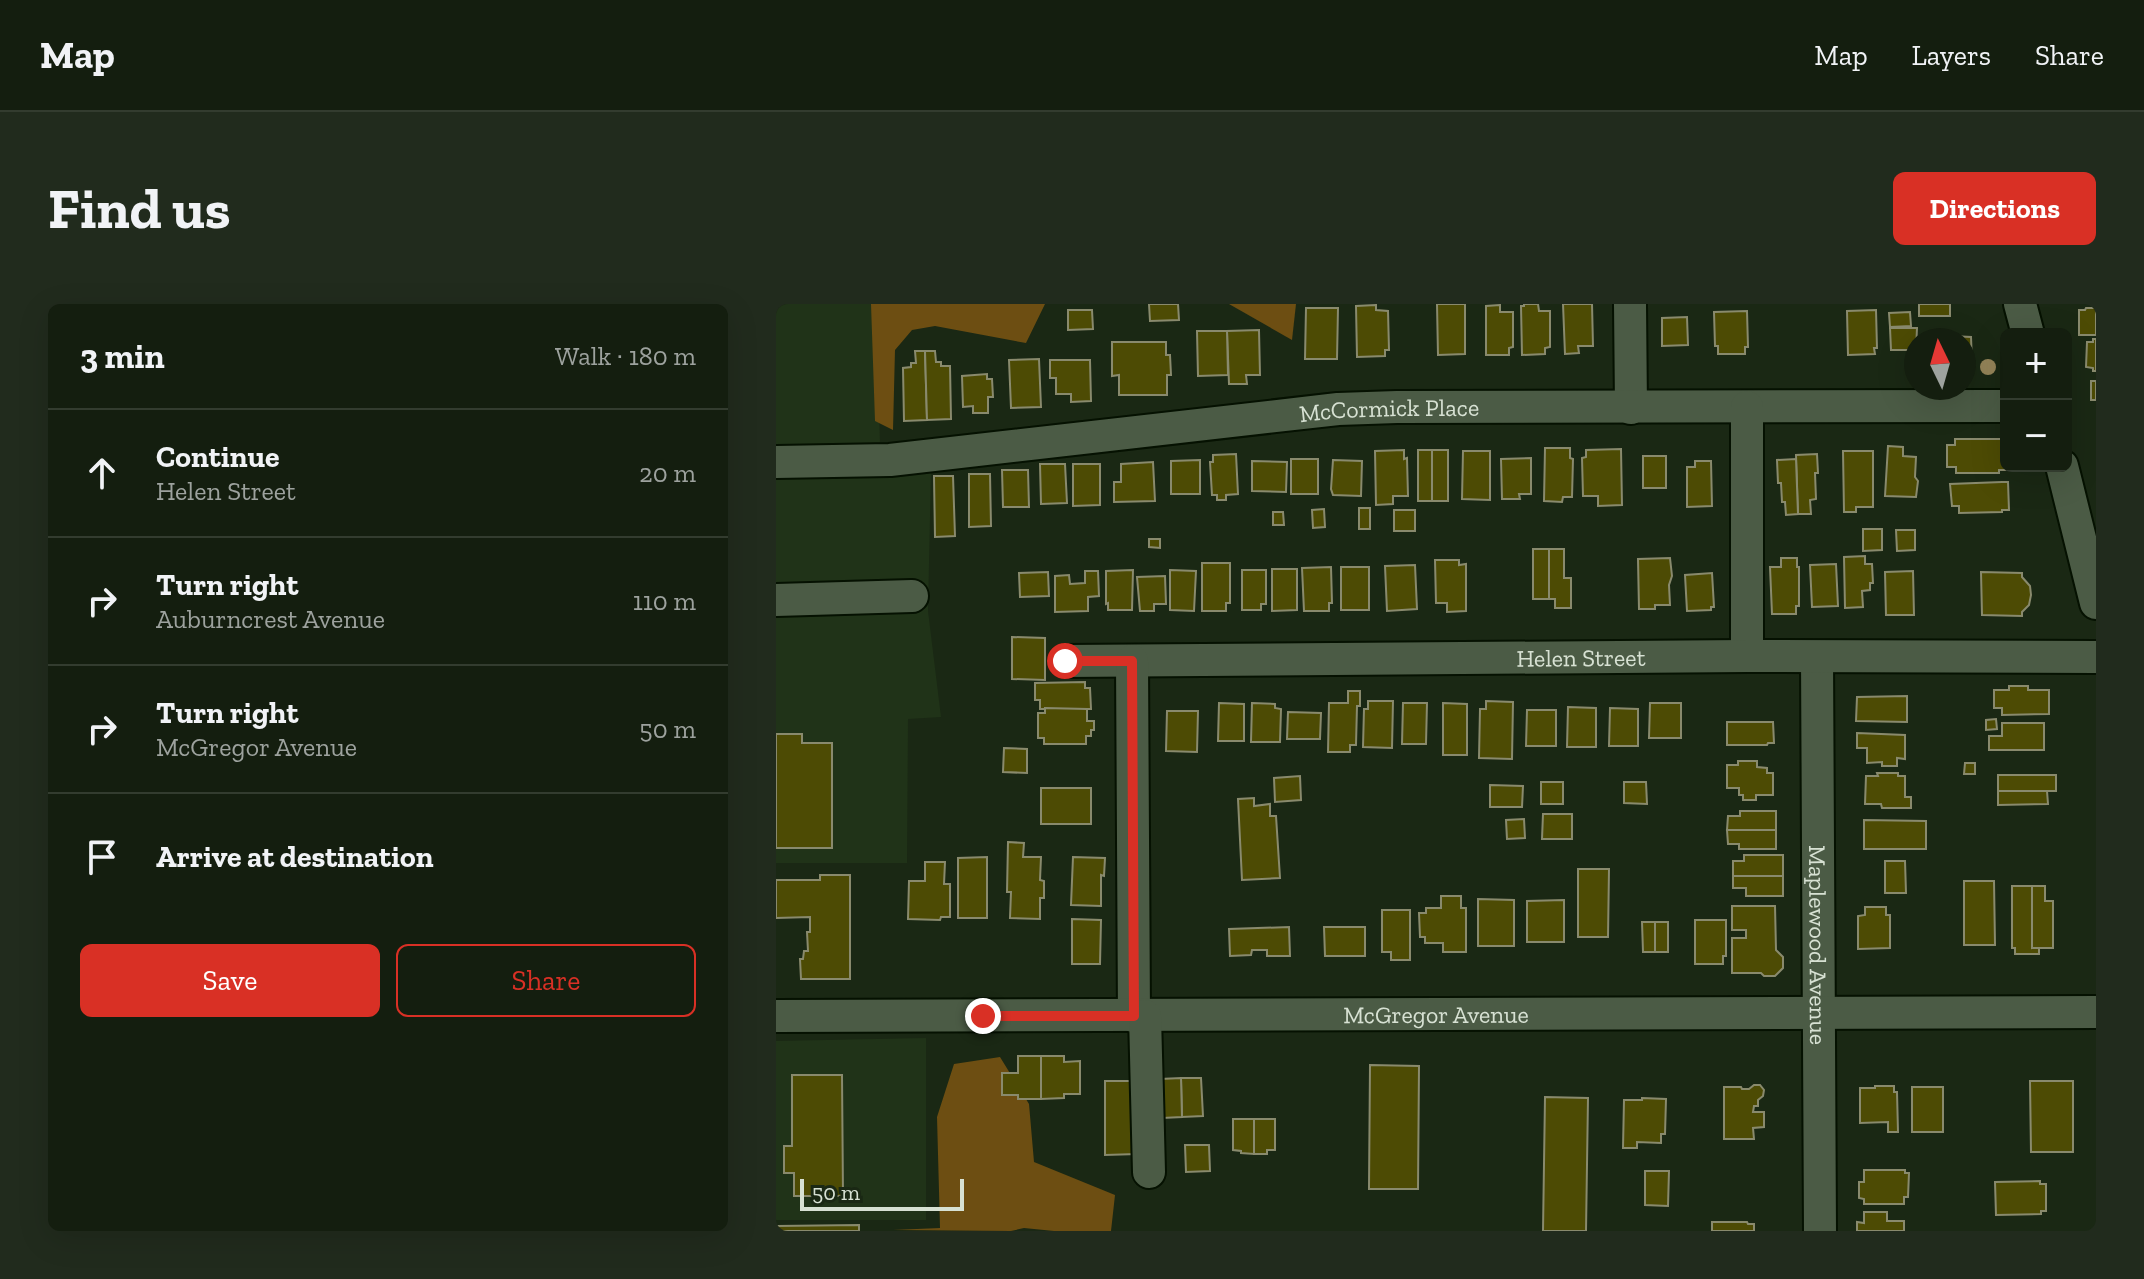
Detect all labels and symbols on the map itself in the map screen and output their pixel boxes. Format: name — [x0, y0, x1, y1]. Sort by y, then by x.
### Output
north arrow — [1904, 328, 1976, 400]
street label: McCormick Place — [1298, 392, 1479, 428]
street label: Helen Street — [1516, 642, 1646, 672]
route start — [1047, 643, 1083, 679]
street label: Maplewood Avenue — [1803, 845, 1834, 1045]
route end — [965, 998, 1001, 1034]
street label: McGregor Avenue — [1343, 999, 1529, 1029]
scale bar — [800, 1175, 964, 1211]

